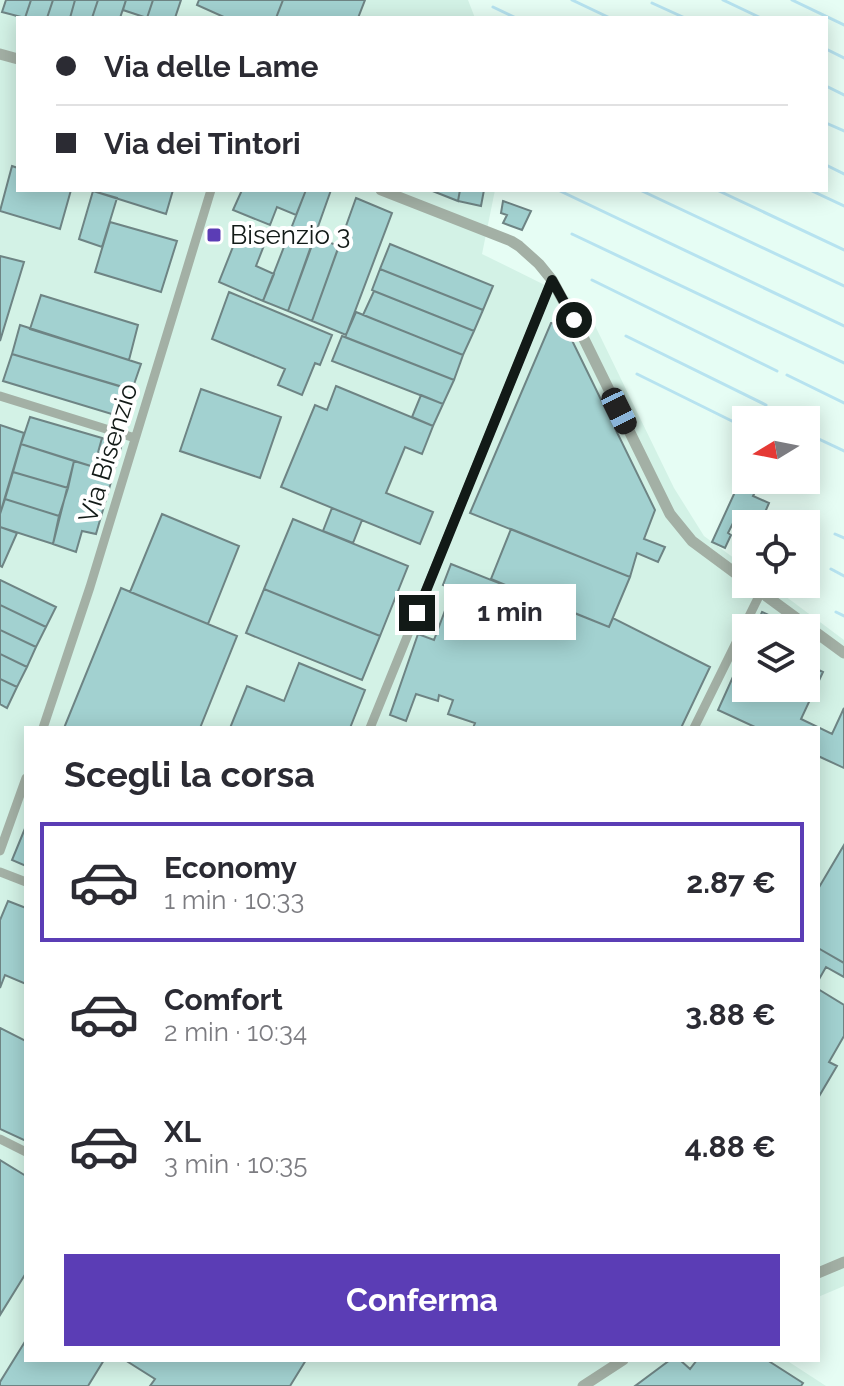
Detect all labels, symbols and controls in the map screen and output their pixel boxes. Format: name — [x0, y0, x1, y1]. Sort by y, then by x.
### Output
text: Via delle Lame — [104, 49, 319, 84]
text: Via dei Tintori — [104, 126, 301, 161]
place label: Bisenzio 3 — [230, 220, 350, 250]
marker: Bisenzio 3 — [205, 226, 223, 244]
route start — [556, 302, 592, 338]
street label: Via Bisenzio — [73, 380, 143, 526]
car — [598, 384, 640, 438]
north arrow — [732, 406, 820, 494]
map controls — [732, 406, 820, 702]
button: locate — [732, 510, 820, 598]
callout: 1 min — [445, 585, 577, 641]
route end — [399, 595, 435, 631]
text: 1 min — [477, 597, 543, 627]
button: layers — [732, 614, 820, 702]
text: Scegli la corsa — [64, 753, 315, 795]
icon: car — [68, 846, 140, 918]
text: Economy — [164, 850, 297, 885]
text: 2.87 € — [686, 865, 776, 900]
text: 1 min · 10:33 — [164, 885, 304, 915]
icon: car — [68, 978, 140, 1050]
text: Comfort — [164, 982, 283, 1017]
text: 3.88 € — [685, 997, 776, 1032]
text: 2 min · 10:34 — [164, 1017, 307, 1047]
icon: car — [68, 1110, 140, 1182]
text: XL — [164, 1114, 201, 1149]
text: 4.88 € — [685, 1129, 776, 1164]
text: 3 min · 10:35 — [164, 1149, 307, 1179]
button: Conferma — [64, 1254, 780, 1346]

